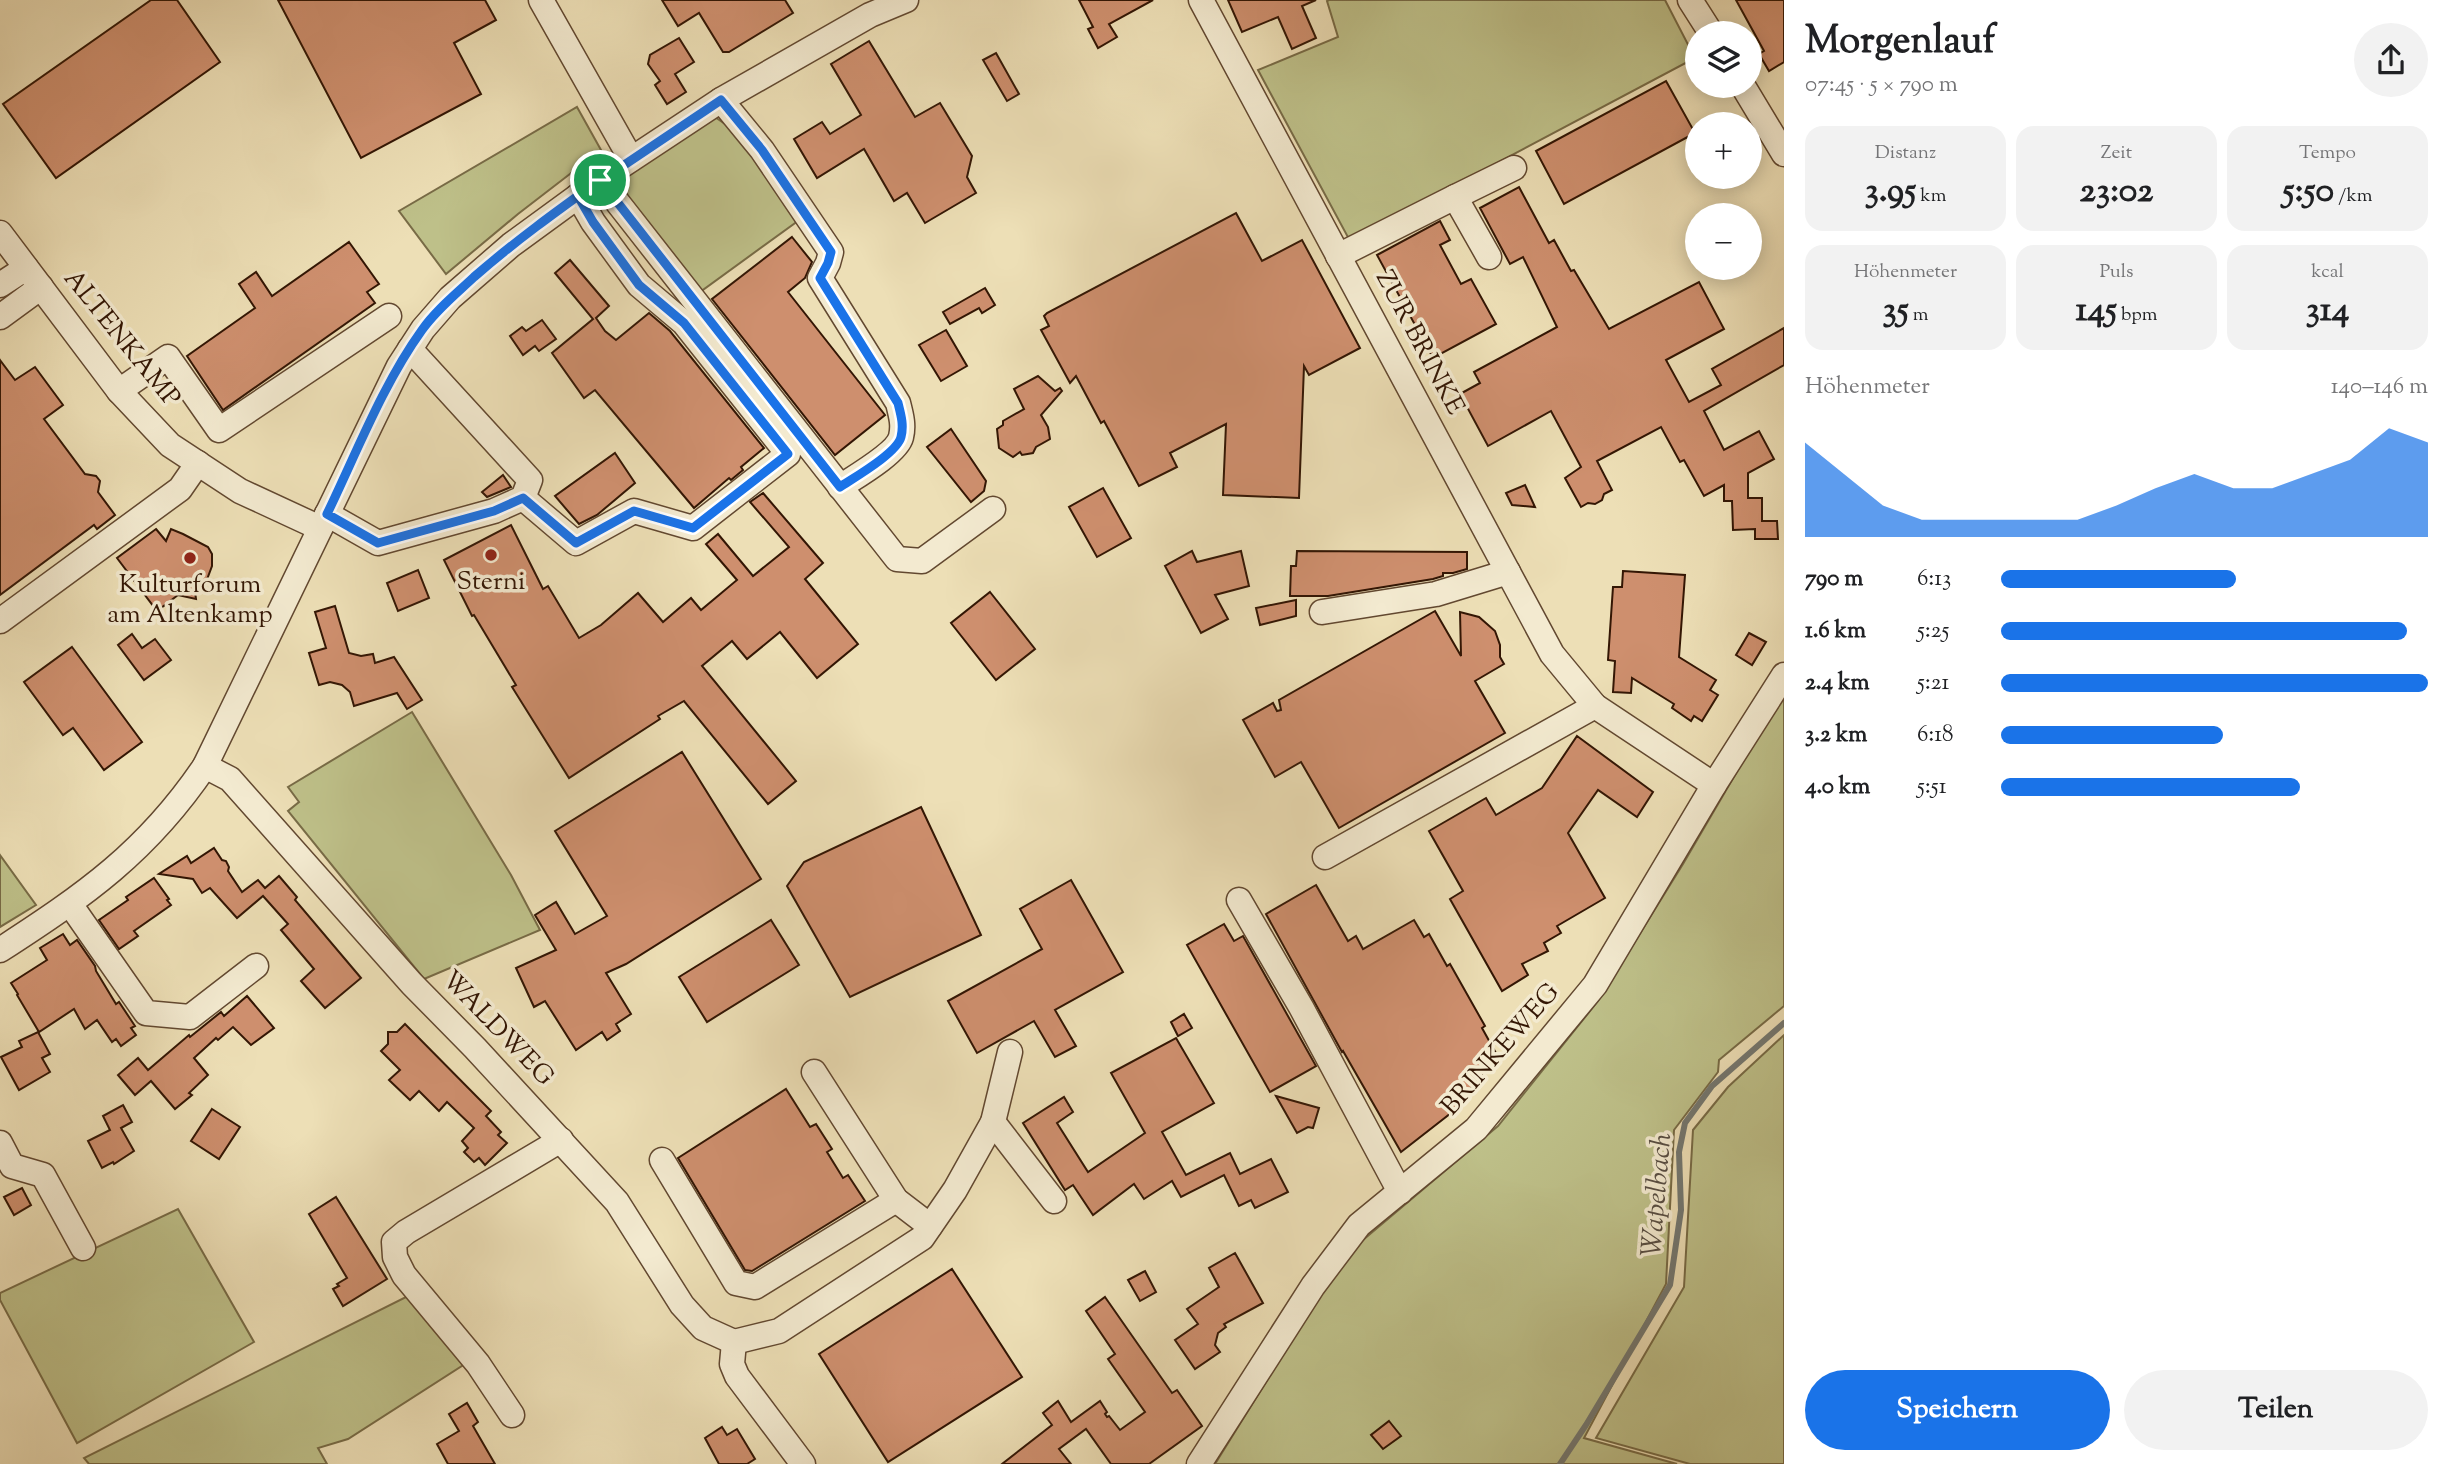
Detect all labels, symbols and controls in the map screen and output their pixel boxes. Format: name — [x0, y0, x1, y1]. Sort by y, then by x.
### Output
text: Morgenlauf — [1805, 16, 1996, 70]
map controls — [1685, 21, 1762, 280]
button: layers — [1685, 21, 1762, 98]
button: share — [2354, 23, 2428, 97]
text: 07:45 · 5 × 790 m — [1805, 69, 1958, 102]
button: + — [1685, 112, 1762, 189]
text: Distanz — [1875, 140, 1936, 167]
text: Zeit — [2101, 140, 2132, 167]
text: Tempo — [2299, 140, 2356, 167]
pin — [570, 150, 630, 210]
icon: arrive — [581, 161, 619, 199]
text: 3.95 — [1865, 167, 1916, 218]
text: 23:02 — [2080, 167, 2153, 218]
text: 5:50 — [2283, 167, 2334, 218]
text: km — [1916, 183, 1946, 210]
text: /km — [2334, 183, 2372, 210]
button: − — [1685, 203, 1762, 280]
text: Höhenmeter — [1854, 259, 1957, 286]
text: Puls — [2099, 259, 2134, 286]
text: kcal — [2311, 259, 2344, 286]
street label: ALTENKAMP — [54, 262, 188, 416]
street label: ZUR BRINKE — [1365, 264, 1473, 422]
text: 35 — [1883, 286, 1909, 337]
text: 145 — [2075, 286, 2117, 337]
text: 314 — [2306, 286, 2349, 337]
text: m — [1909, 302, 1928, 329]
text: bpm — [2117, 302, 2158, 329]
text: Höhenmeter — [1805, 371, 1930, 404]
text: 140–146 m — [2331, 371, 2428, 404]
marker: Sterni — [483, 547, 499, 563]
marker: Kulturforum am Altenkamp — [182, 550, 198, 566]
text: 790 m — [1805, 563, 1863, 596]
text: 6:13 — [1917, 563, 1951, 596]
place label: Sterni — [456, 564, 526, 601]
place label: Kulturforum am Altenkamp — [107, 567, 273, 634]
text: 1.6 km — [1805, 615, 1866, 648]
text: 5:25 — [1917, 615, 1949, 648]
text: 2.4 km — [1805, 667, 1870, 700]
text: 5:21 — [1917, 667, 1949, 700]
text: 3.2 km — [1805, 719, 1867, 752]
text: 6:18 — [1917, 719, 1954, 752]
text: 4.0 km — [1805, 771, 1870, 804]
text: 5:51 — [1917, 771, 1947, 804]
street label: WALDWEG — [432, 963, 562, 1095]
street label: BRINKEWEG — [1433, 976, 1569, 1124]
water label: Wapelbach — [1633, 1131, 1683, 1259]
button: Speichern — [1805, 1370, 2110, 1450]
button: Teilen — [2124, 1370, 2428, 1450]

